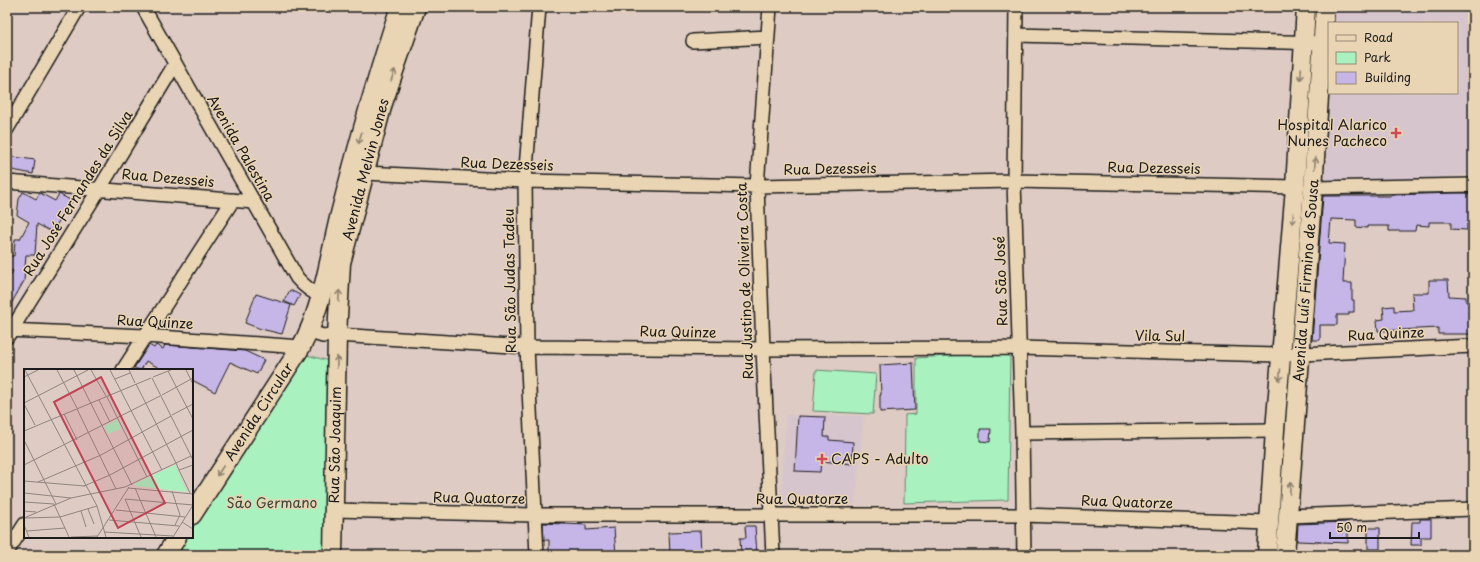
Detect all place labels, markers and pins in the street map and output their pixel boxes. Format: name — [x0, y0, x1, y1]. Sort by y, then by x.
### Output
place label: Hospital Alarico Nunes Pacheco — [1277, 114, 1387, 151]
marker: Hospital Alarico Nunes Pacheco — [1390, 127, 1402, 139]
place label: CAPS - Adulto — [831, 448, 929, 469]
marker: CAPS - Adulto — [816, 453, 828, 465]

